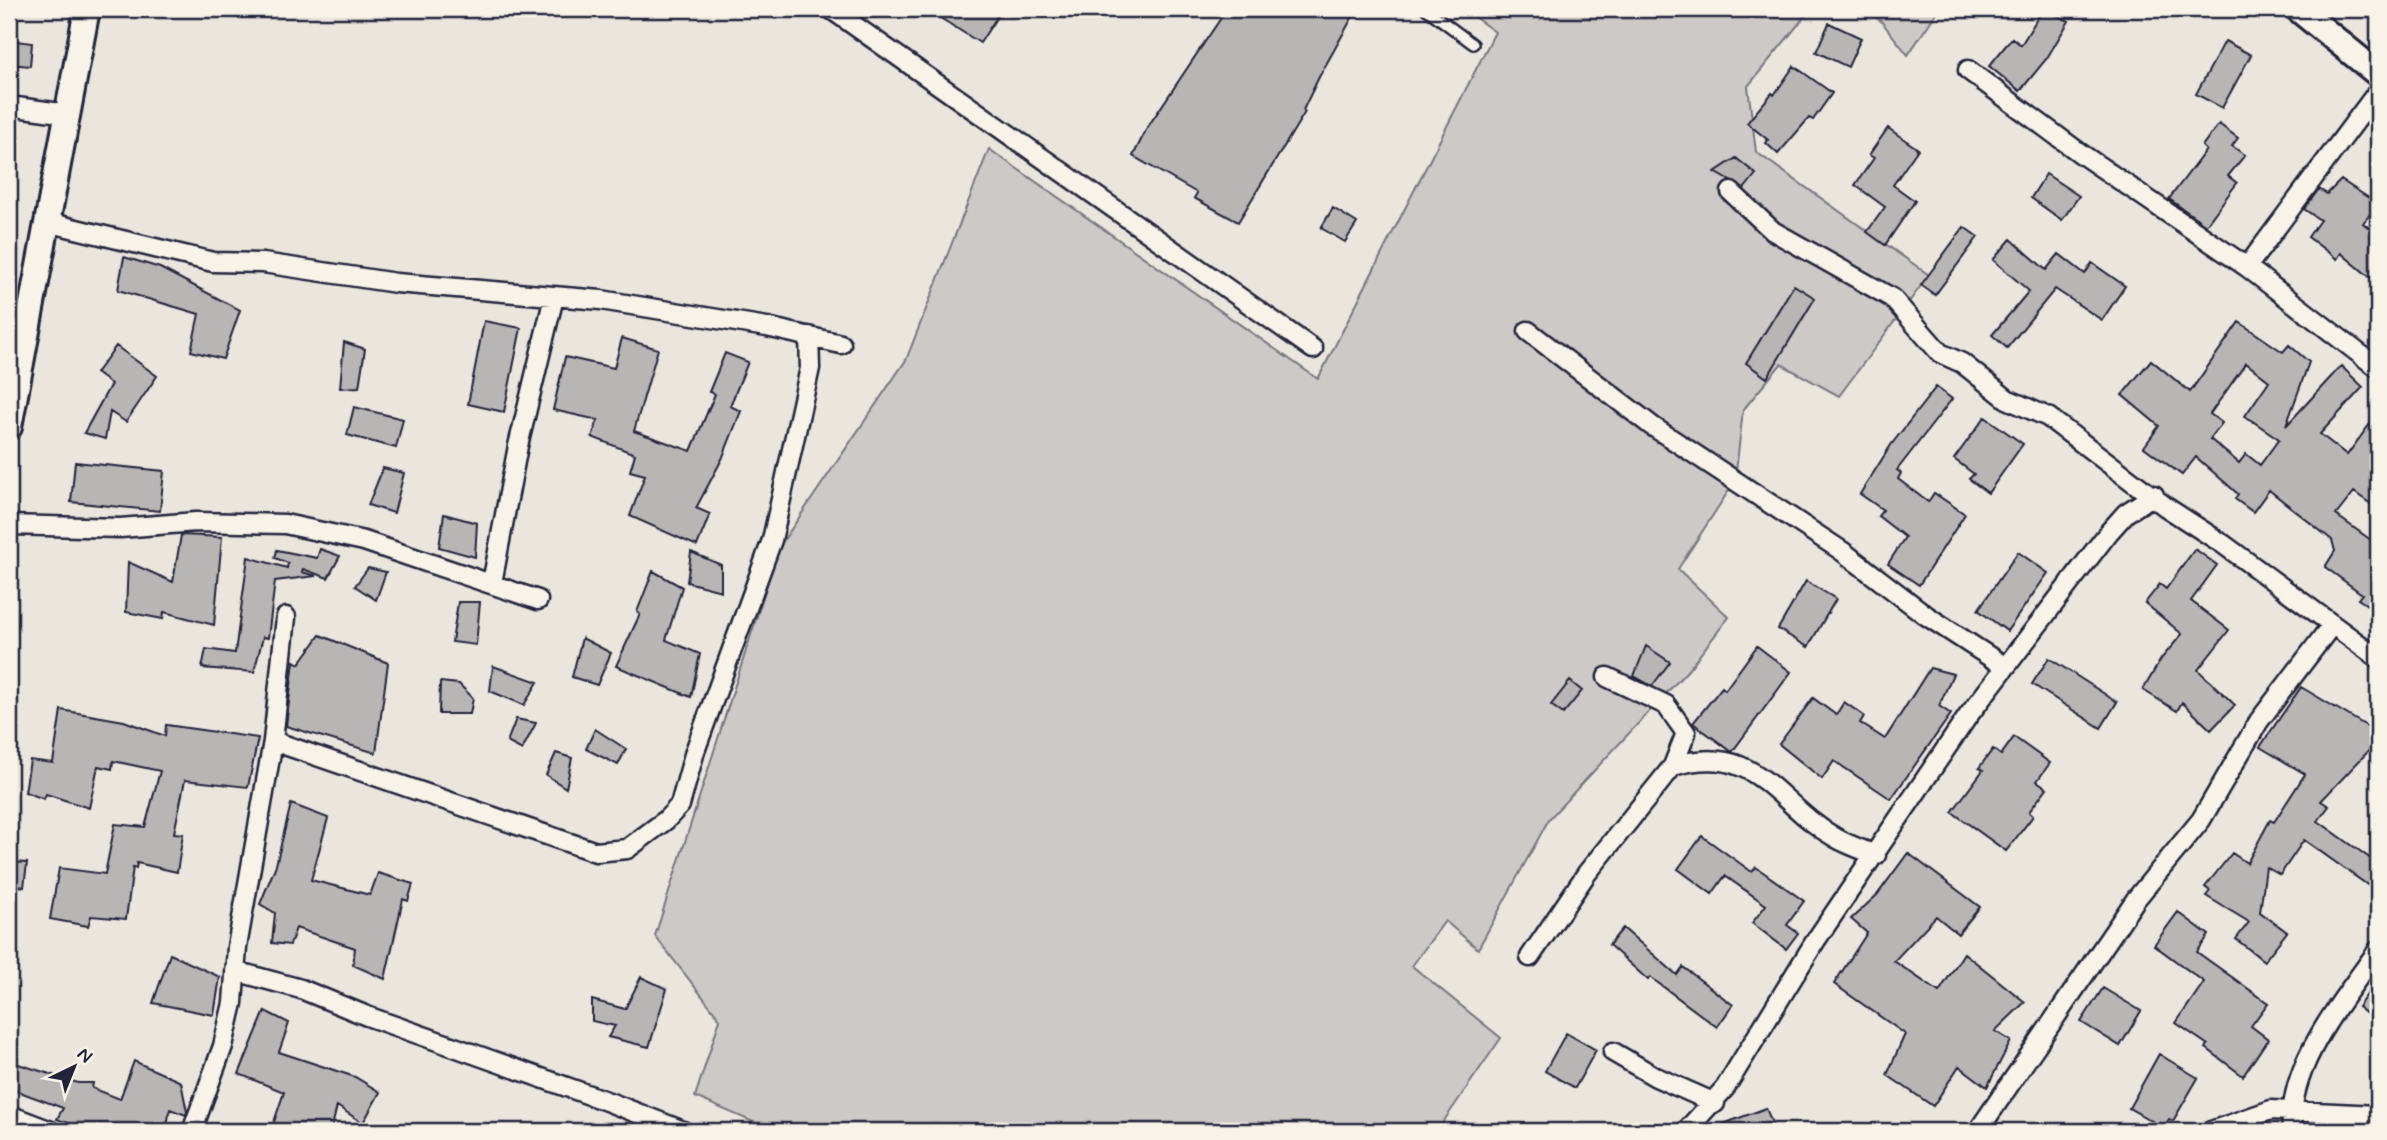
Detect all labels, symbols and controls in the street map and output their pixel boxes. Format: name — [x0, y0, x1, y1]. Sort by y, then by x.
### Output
north arrow — [38, 1032, 108, 1102]
text: N — [71, 1042, 98, 1069]

